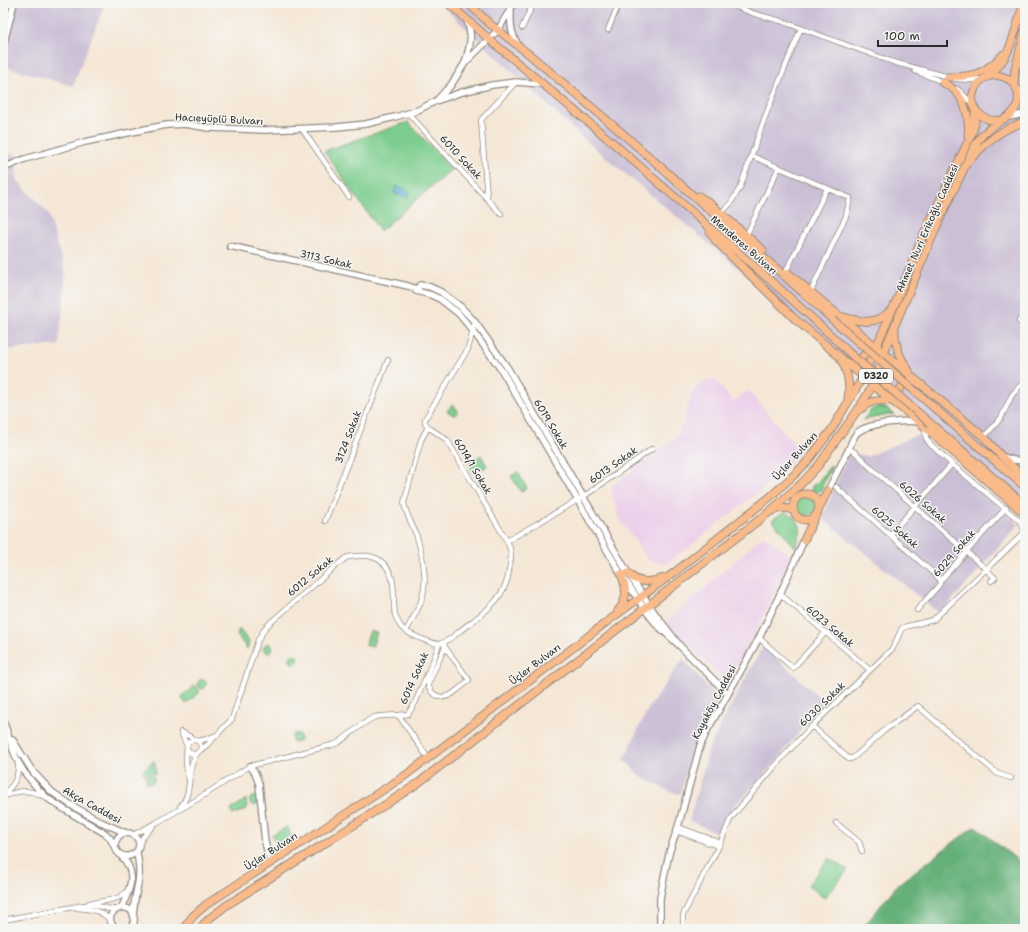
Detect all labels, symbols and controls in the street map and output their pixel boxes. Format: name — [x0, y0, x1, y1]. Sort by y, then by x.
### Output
scale bar — [878, 22, 947, 48]
text: 100 m — [884, 28, 920, 44]
street label: Hacıeyüplü Bulvarı — [174, 110, 264, 128]
street label: 6010 Sokak — [437, 132, 485, 182]
street label: Ahmet Nuri Erikoğlu Caddesi — [893, 162, 961, 294]
street label: Menderes Bulvarı — [708, 213, 780, 277]
street label: 3113 Sokak — [299, 247, 354, 271]
road number: D320 — [859, 369, 893, 383]
street label: 6019 Sokak — [531, 396, 571, 452]
street label: 3124 Sokak — [332, 408, 364, 465]
street label: Üçler Bulvarı — [770, 429, 820, 483]
street label: 6014/1 Sokak — [451, 435, 495, 497]
street label: 6013 Sokak — [586, 443, 640, 486]
street label: 6026 Sokak — [897, 478, 950, 526]
street label: 6025 Sokak — [869, 503, 921, 551]
street label: 6029 Sokak — [930, 526, 978, 579]
street label: 6012 Sokak — [284, 553, 336, 599]
street label: 6023 Sokak — [803, 602, 857, 650]
street label: Üçler Bulvarı — [507, 640, 563, 688]
street label: 6014 Sokak — [397, 649, 432, 706]
street label: Kayaköy Caddesi — [689, 662, 739, 741]
street label: 6030 Sokak — [796, 679, 848, 729]
street label: Akça Caddesi — [60, 784, 124, 826]
street label: Üçler Bulvarı — [242, 829, 300, 873]

